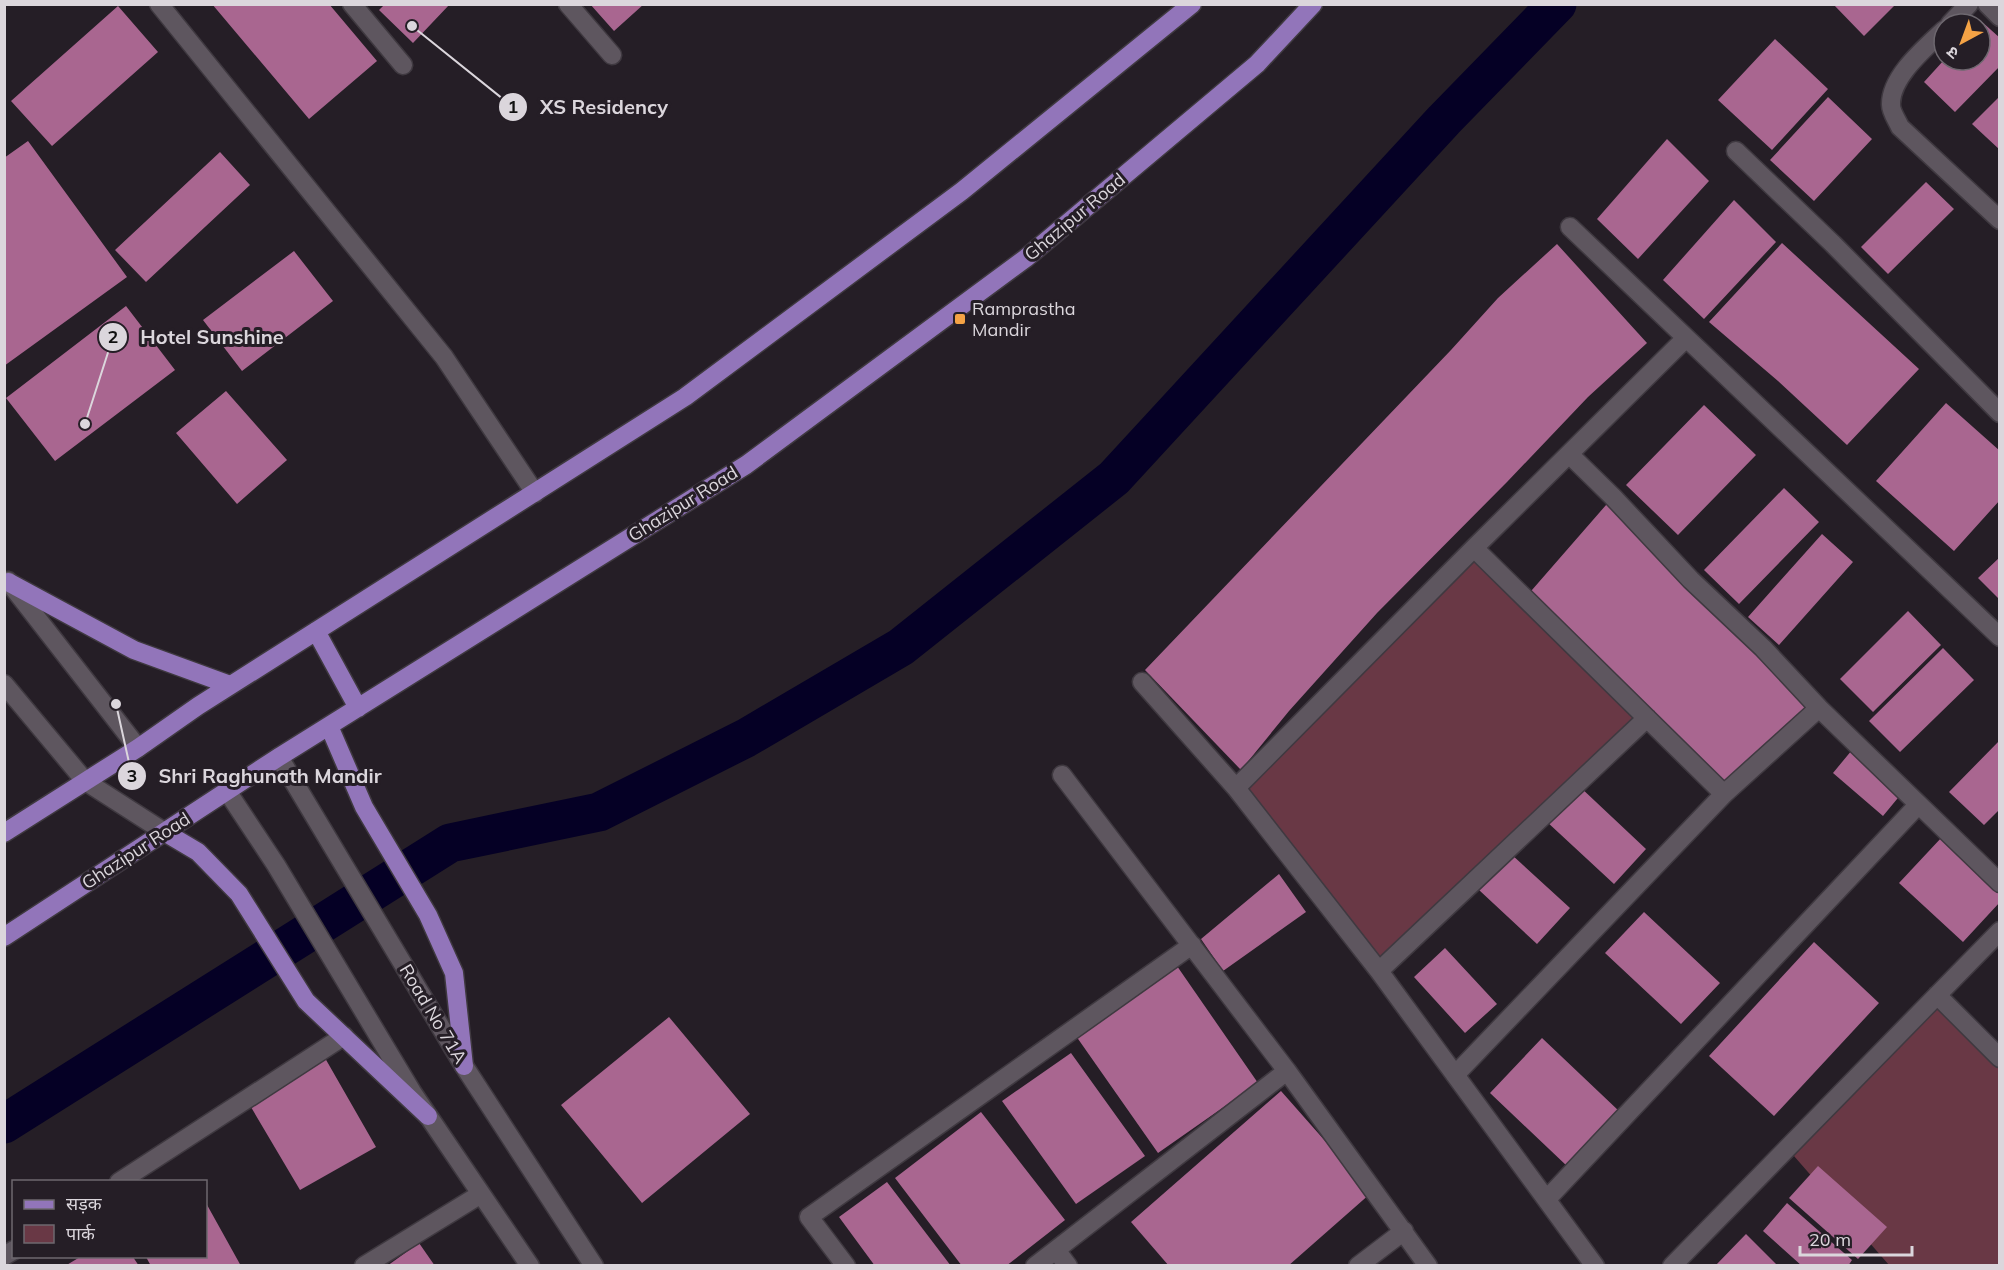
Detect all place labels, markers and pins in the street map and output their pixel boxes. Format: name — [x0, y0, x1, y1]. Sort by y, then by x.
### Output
callout: XS Residency — [498, 88, 680, 126]
place label: Ramprastha Mandir — [972, 297, 1076, 341]
marker: Ramprastha Mandir — [953, 312, 967, 326]
callout: Hotel Sunshine — [98, 318, 296, 356]
callout: Shri Raghunath Mandir — [117, 757, 394, 795]

